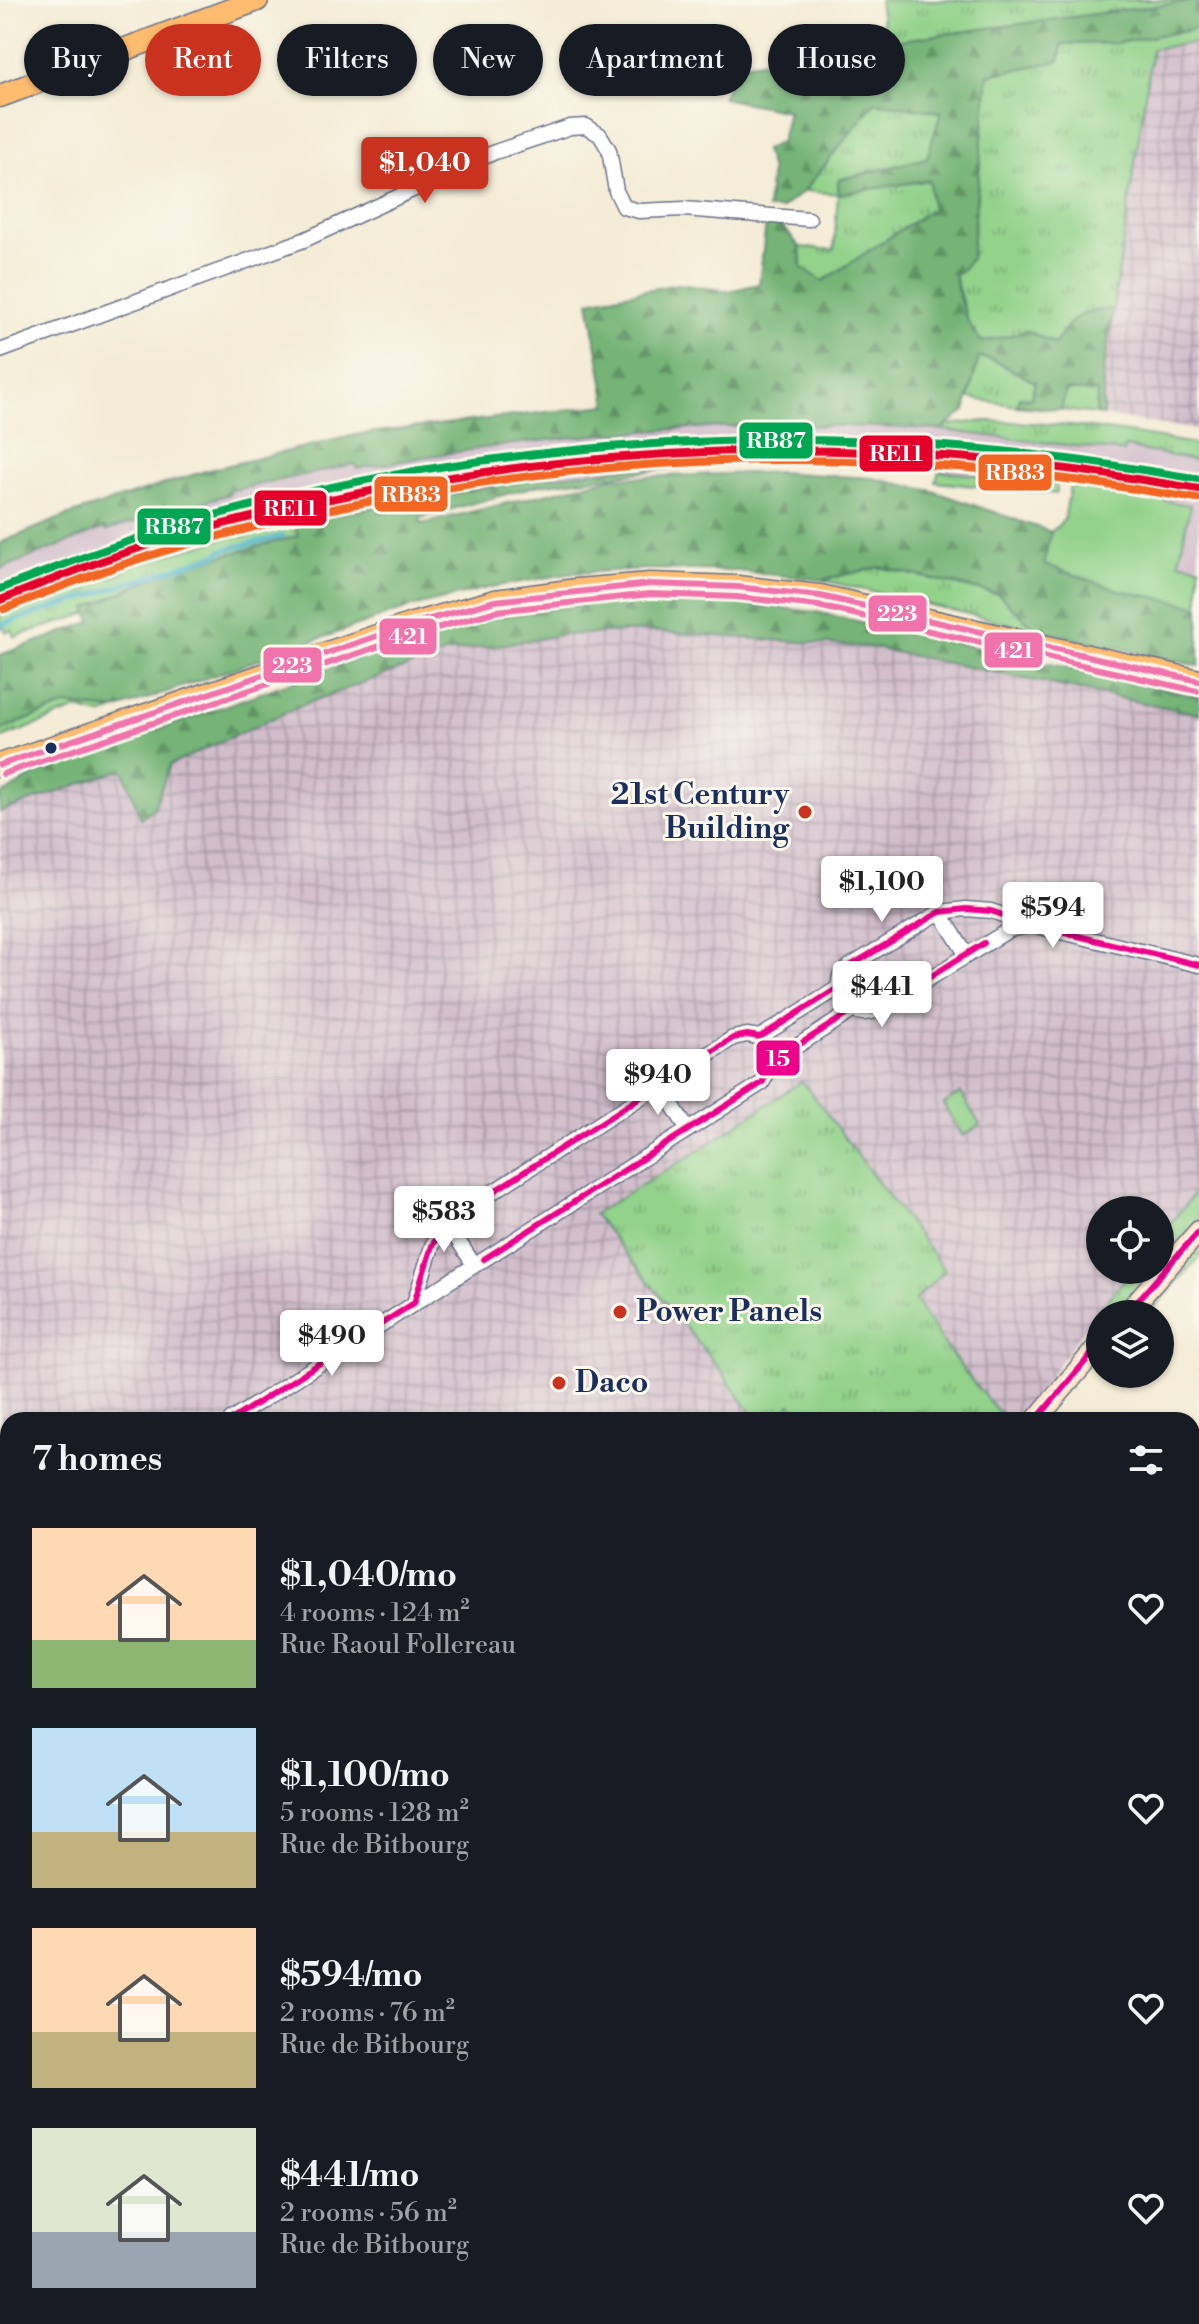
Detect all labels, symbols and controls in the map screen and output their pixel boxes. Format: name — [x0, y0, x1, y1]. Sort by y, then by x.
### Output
chip: Buy — [24, 24, 129, 96]
chip: Rent — [145, 24, 261, 96]
chip: Filters — [277, 24, 417, 96]
chip: New — [433, 24, 543, 96]
chip: Apartment — [559, 24, 752, 96]
chip: House — [768, 24, 905, 96]
pin: $1,040 — [360, 137, 490, 205]
text: $1,040 — [379, 147, 471, 179]
line badge: RB87 — [738, 421, 814, 460]
text: RB87 — [746, 428, 806, 455]
line badge: RE11 — [858, 434, 934, 473]
text: RE11 — [869, 441, 923, 468]
line badge: RB83 — [977, 453, 1053, 492]
text: RB83 — [985, 460, 1045, 487]
line badge: RB83 — [373, 475, 449, 513]
text: RB83 — [381, 482, 441, 509]
line badge: RE11 — [253, 489, 328, 527]
text: RE11 — [263, 496, 317, 523]
line badge: RB87 — [136, 507, 212, 546]
text: RB87 — [144, 514, 204, 541]
line badge: 223 — [867, 594, 928, 633]
text: 223 — [877, 601, 917, 628]
line badge: 421 — [378, 617, 438, 656]
text: 421 — [388, 624, 428, 651]
line badge: 421 — [983, 631, 1044, 669]
text: 421 — [994, 638, 1034, 665]
line badge: 223 — [262, 646, 323, 684]
text: 223 — [272, 653, 312, 680]
unlabelled marker — [43, 740, 59, 756]
place label: 21st Century Building — [611, 776, 790, 848]
marker: 21st Century Building — [796, 803, 814, 821]
pin: $1,100 — [817, 856, 947, 924]
text: $1,100 — [839, 866, 925, 898]
pin: $594 — [1006, 882, 1100, 950]
text: $594 — [1020, 892, 1086, 924]
pin: $441 — [835, 961, 929, 1029]
text: $441 — [851, 971, 913, 1003]
line badge: 15 — [755, 1039, 801, 1077]
text: 15 — [766, 1046, 790, 1073]
pin: $940 — [611, 1049, 705, 1117]
text: $940 — [624, 1059, 692, 1091]
pin: $583 — [397, 1186, 491, 1254]
text: $583 — [412, 1196, 476, 1228]
map controls — [1086, 1196, 1174, 1388]
button: locate — [1086, 1196, 1174, 1284]
place label: Power Panels — [636, 1293, 822, 1331]
button: layers — [1086, 1300, 1174, 1388]
marker: Power Panels — [611, 1303, 629, 1321]
pin: $490 — [285, 1310, 379, 1378]
text: $490 — [298, 1320, 366, 1352]
place label: Daco — [575, 1364, 648, 1402]
marker: Daco — [550, 1374, 568, 1392]
icon: filters — [1124, 1438, 1168, 1482]
text: 7 homes — [32, 1439, 162, 1481]
text: $1,040/mo — [280, 1555, 457, 1597]
icon: home — [96, 1560, 192, 1656]
icon: heart — [1124, 1586, 1168, 1630]
text: 4 rooms · 124 m² — [280, 1597, 470, 1629]
text: Rue Raoul Follereau — [280, 1629, 516, 1661]
text: $1,100/mo — [280, 1755, 450, 1797]
icon: home — [96, 1760, 192, 1856]
icon: heart — [1124, 1786, 1168, 1830]
text: 5 rooms · 128 m² — [280, 1797, 469, 1829]
text: Rue de Bitbourg — [280, 1829, 469, 1861]
text: $594/mo — [280, 1955, 423, 1997]
icon: home — [96, 1960, 192, 2056]
icon: heart — [1124, 1986, 1168, 2030]
text: 2 rooms · 76 m² — [280, 1997, 455, 2029]
text: Rue de Bitbourg — [280, 2029, 469, 2061]
text: $441/mo — [280, 2155, 420, 2197]
icon: home — [96, 2160, 192, 2256]
icon: heart — [1124, 2186, 1168, 2230]
text: 2 rooms · 56 m² — [280, 2197, 457, 2229]
text: Rue de Bitbourg — [280, 2229, 469, 2261]

